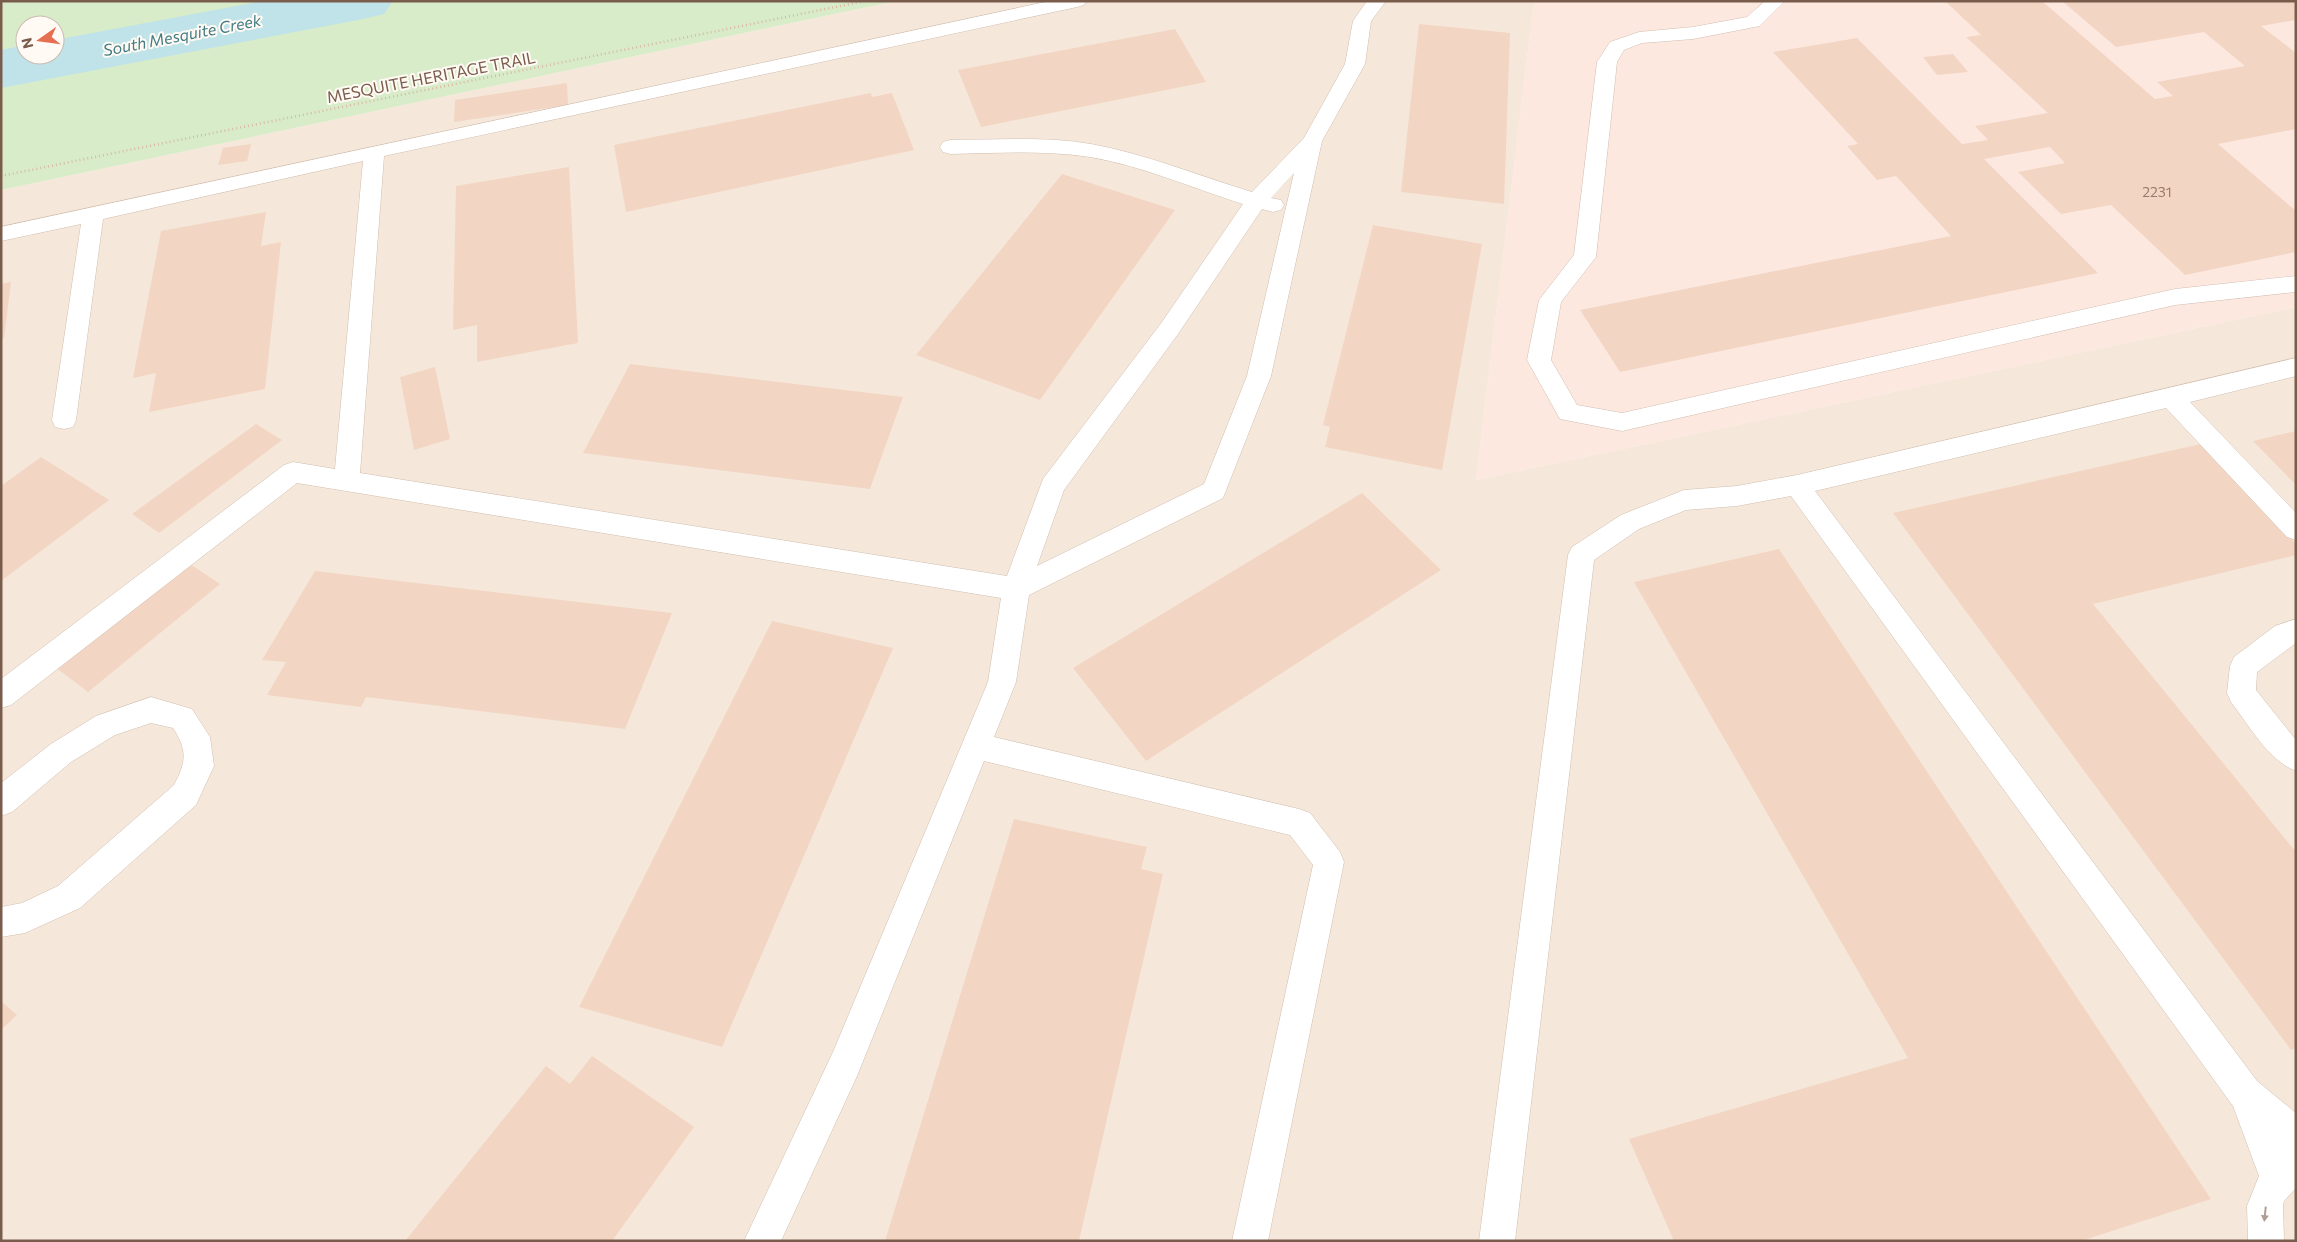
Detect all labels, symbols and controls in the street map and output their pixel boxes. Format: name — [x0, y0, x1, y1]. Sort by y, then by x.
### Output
water label: South Mesquite Creek — [101, 10, 263, 59]
north arrow — [15, 15, 65, 65]
text: N — [17, 36, 36, 50]
street label: MESQUITE HERITAGE TRAIL — [325, 47, 537, 106]
house number: 2231 — [2142, 183, 2172, 200]
one-way arrow — [2261, 1207, 2269, 1223]

